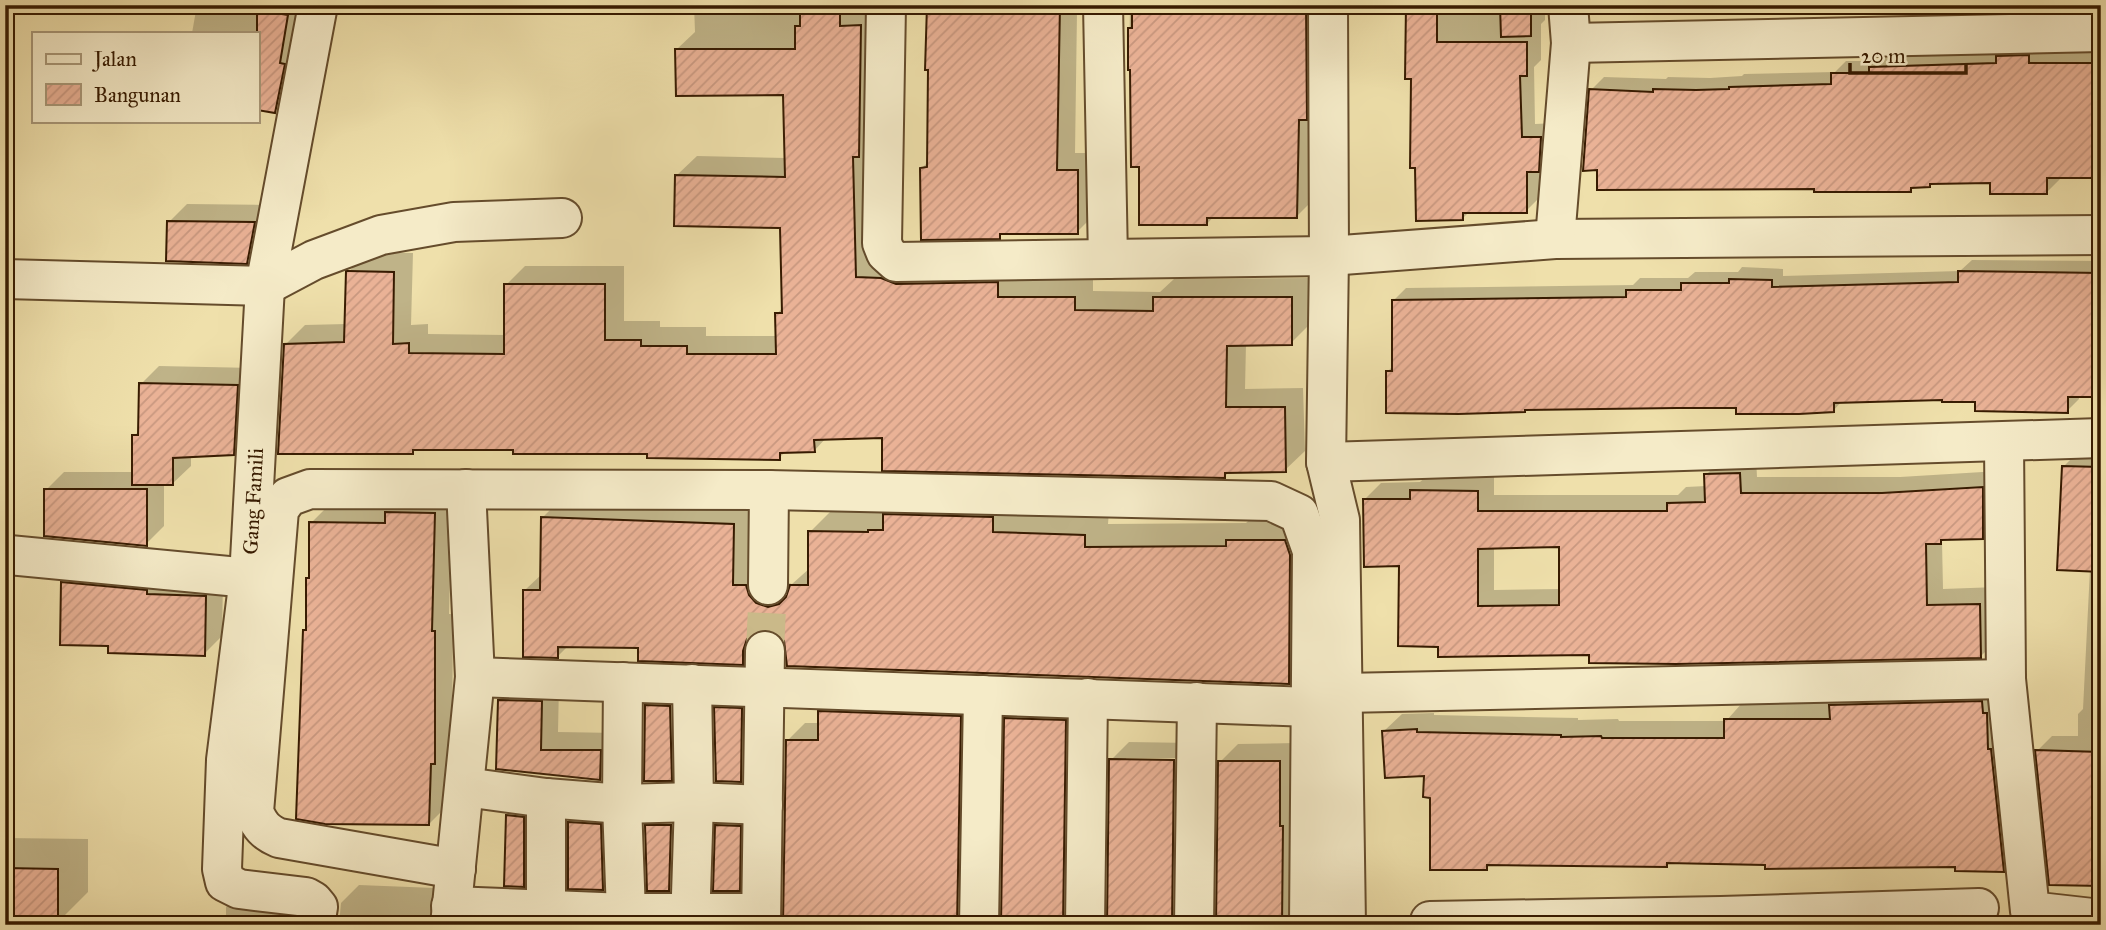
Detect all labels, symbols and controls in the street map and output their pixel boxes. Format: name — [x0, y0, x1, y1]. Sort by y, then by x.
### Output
legend — [32, 32, 259, 122]
scale bar — [1850, 32, 1966, 76]
text: 20 m — [1861, 43, 1906, 69]
text: Jalan — [92, 46, 137, 72]
text: Bangunan — [94, 82, 181, 108]
street label: Gang Famili — [237, 447, 269, 555]

